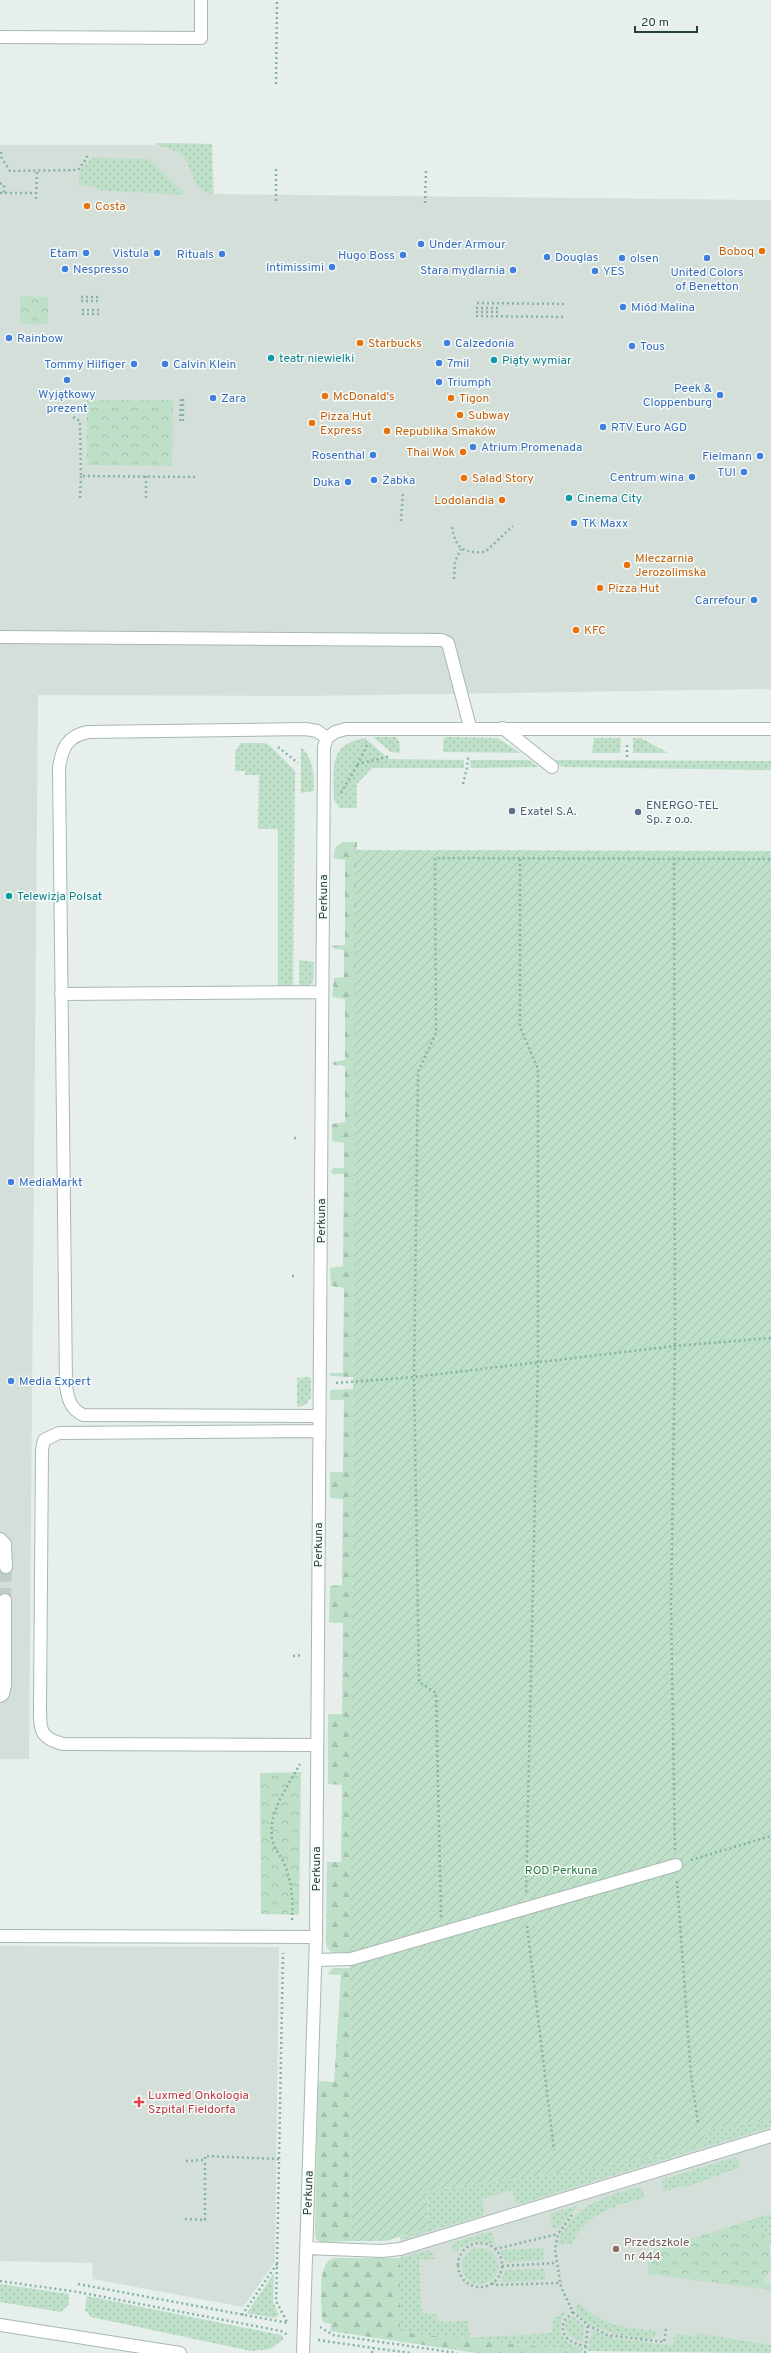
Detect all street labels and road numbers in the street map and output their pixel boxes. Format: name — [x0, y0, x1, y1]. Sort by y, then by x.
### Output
street label: Perkuna — [316, 875, 332, 919]
street label: Perkuna — [314, 1199, 330, 1243]
street label: Perkuna — [311, 1523, 327, 1567]
street label: Perkuna — [309, 1847, 325, 1891]
street label: Perkuna — [300, 2170, 318, 2216]

